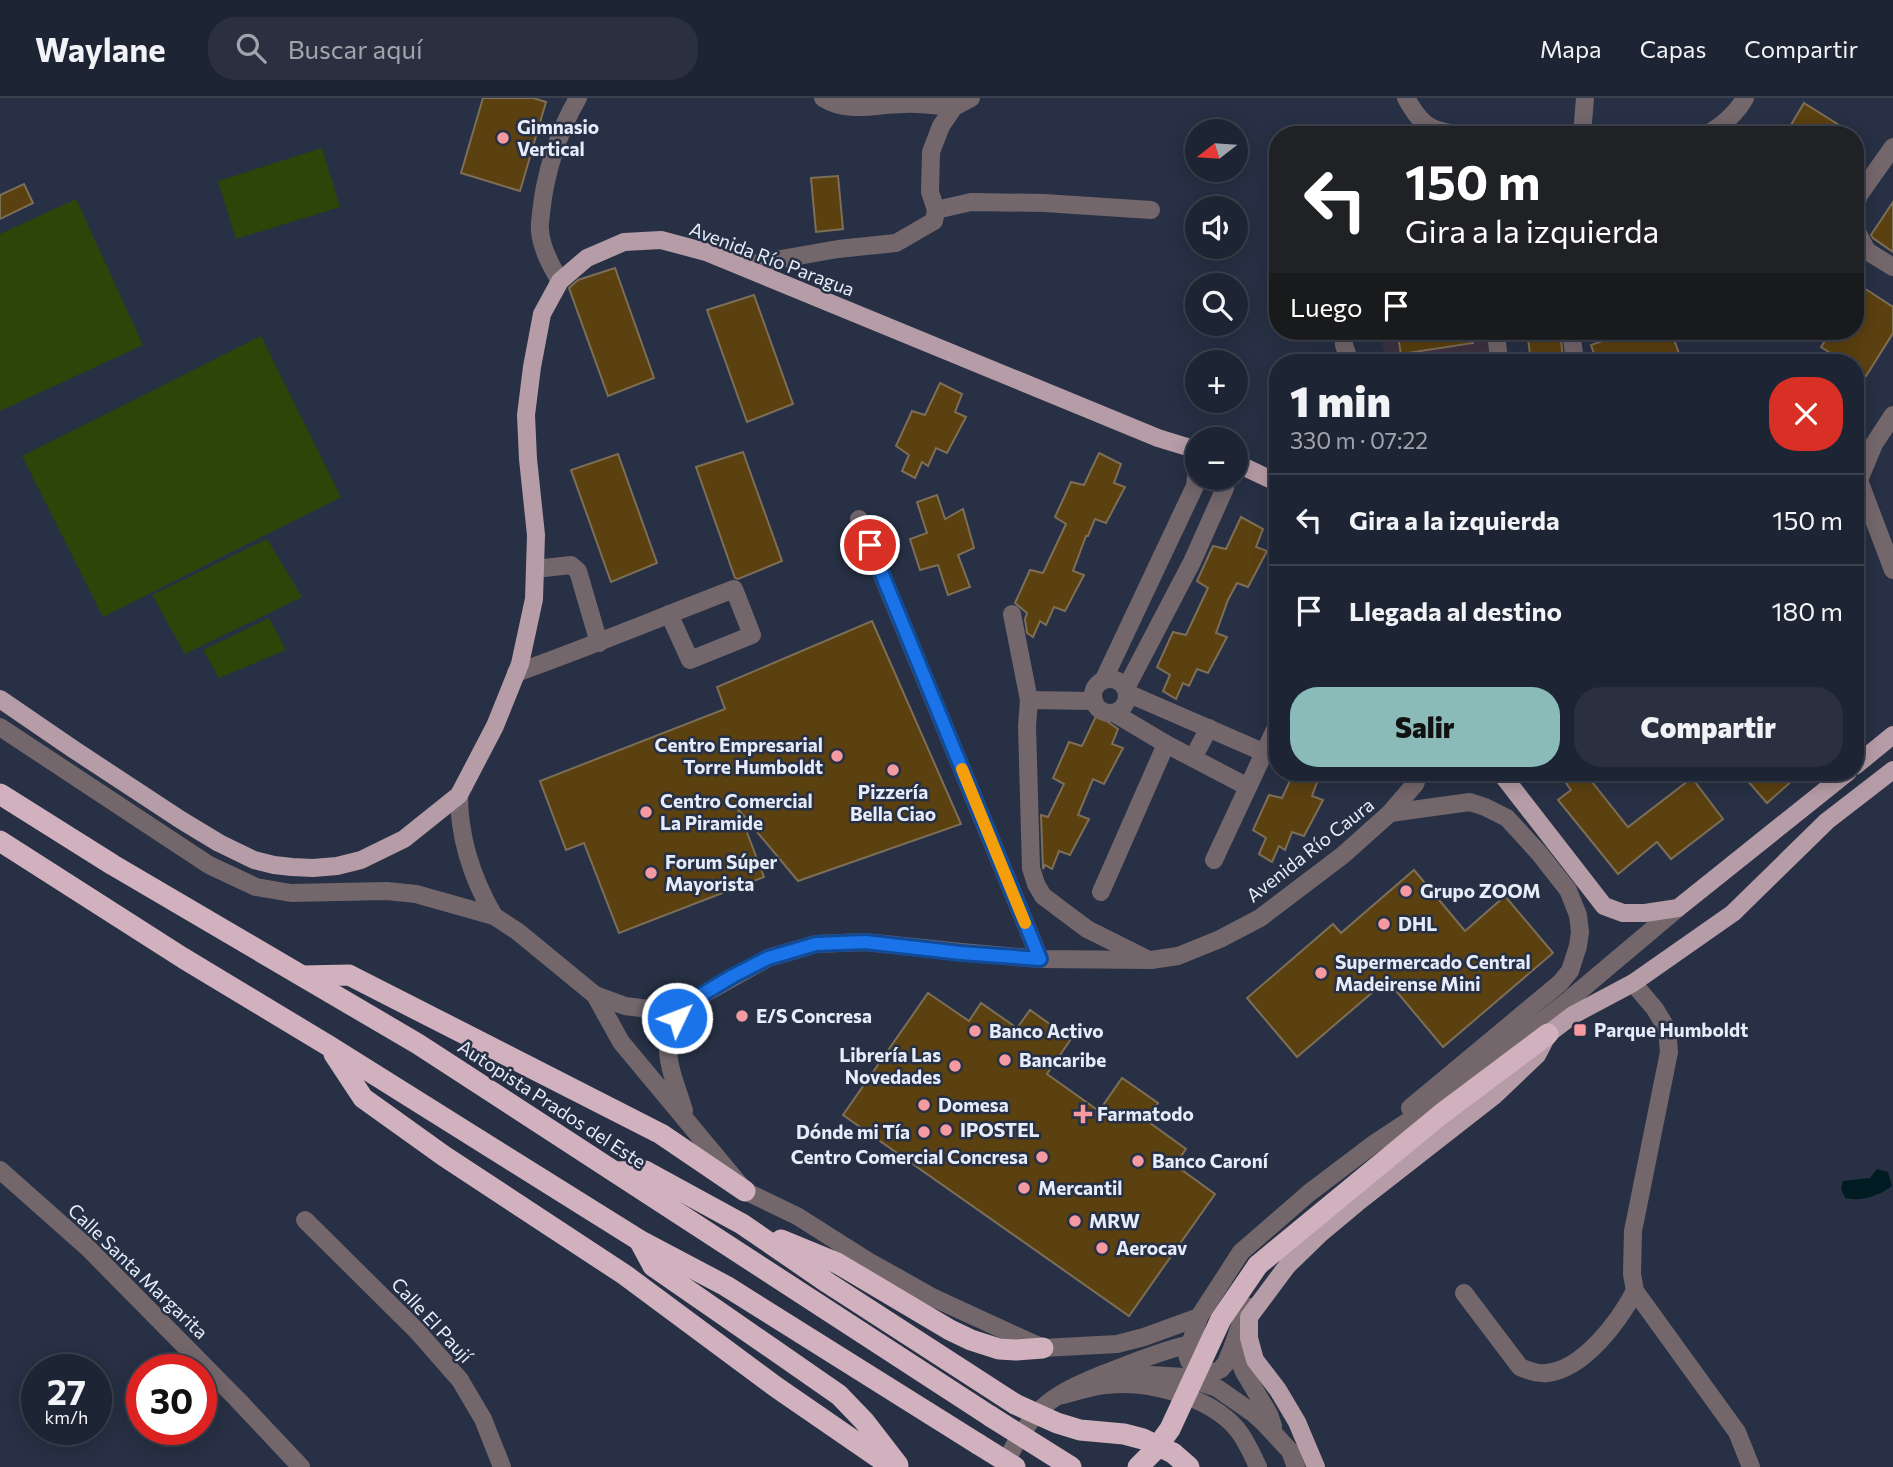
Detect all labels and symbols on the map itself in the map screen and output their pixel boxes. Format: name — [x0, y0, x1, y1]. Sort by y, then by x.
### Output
place label: Gimnasio Vertical — [517, 115, 599, 160]
north arrow — [1185, 119, 1248, 182]
marker: Gimnasio Vertical — [495, 130, 511, 146]
street label: Avenida Río Paragua — [686, 216, 858, 301]
pin — [840, 515, 900, 575]
place label: Centro Empresarial Torre Humboldt — [655, 733, 823, 778]
marker: Centro Empresarial Torre Humboldt — [829, 748, 845, 764]
marker: Pizzería Bella Ciao — [885, 762, 901, 778]
place label: Pizzería Bella Ciao — [850, 780, 936, 825]
place label: Centro Comercial La Piramide — [660, 789, 813, 834]
street label: Avenida Río Caura — [1241, 793, 1378, 907]
marker: Centro Comercial La Piramide — [638, 804, 654, 820]
place label: Forum Súper Mayorista — [665, 850, 777, 895]
marker: Forum Súper Mayorista — [643, 865, 659, 881]
place label: Grupo ZOOM — [1420, 879, 1541, 902]
marker: Grupo ZOOM — [1398, 883, 1414, 899]
place label: DHL — [1398, 912, 1437, 935]
marker: DHL — [1376, 916, 1392, 932]
place label: Supermercado Central Madeirense Mini — [1335, 950, 1531, 995]
marker: Supermercado Central Madeirense Mini — [1313, 965, 1329, 981]
position arrow — [640, 981, 714, 1055]
place label: E/S Concresa — [756, 1004, 872, 1027]
marker: E/S Concresa — [734, 1008, 750, 1024]
place label: Parque Humboldt — [1594, 1018, 1748, 1041]
place label: Banco Activo — [989, 1019, 1104, 1042]
marker: Parque Humboldt — [1572, 1022, 1588, 1038]
marker: Banco Activo — [967, 1023, 983, 1039]
street label: Autopista Prados del Este — [454, 1034, 650, 1173]
place label: Librería Las Novedades — [839, 1043, 941, 1088]
place label: Bancaribe — [1019, 1048, 1106, 1071]
marker: Bancaribe — [997, 1052, 1013, 1068]
marker: Librería Las Novedades — [947, 1058, 963, 1074]
place label: Domesa — [938, 1093, 1009, 1116]
marker: Domesa — [916, 1097, 932, 1113]
place label: Farmatodo — [1097, 1102, 1194, 1125]
marker: Farmatodo — [1075, 1106, 1091, 1122]
place label: IPOSTEL — [960, 1118, 1040, 1141]
place label: Dónde mi Tía — [796, 1120, 910, 1143]
marker: IPOSTEL — [938, 1122, 954, 1138]
marker: Dónde mi Tía — [916, 1124, 932, 1140]
place label: Centro Comercial Concresa — [791, 1145, 1028, 1168]
marker: Centro Comercial Concresa — [1034, 1149, 1050, 1165]
place label: Banco Caroní — [1152, 1149, 1270, 1172]
marker: Banco Caroní — [1130, 1153, 1146, 1169]
place label: Mercantil — [1038, 1176, 1122, 1199]
marker: Mercantil — [1016, 1180, 1032, 1196]
street label: Calle Santa Margarita — [64, 1198, 213, 1343]
place label: MRW — [1089, 1209, 1140, 1232]
marker: MRW — [1067, 1213, 1083, 1229]
place label: Aerocav — [1116, 1236, 1188, 1259]
marker: Aerocav — [1094, 1240, 1110, 1256]
street label: Calle El Paují — [387, 1272, 478, 1368]
speed limit sign: 30 — [126, 1354, 217, 1445]

